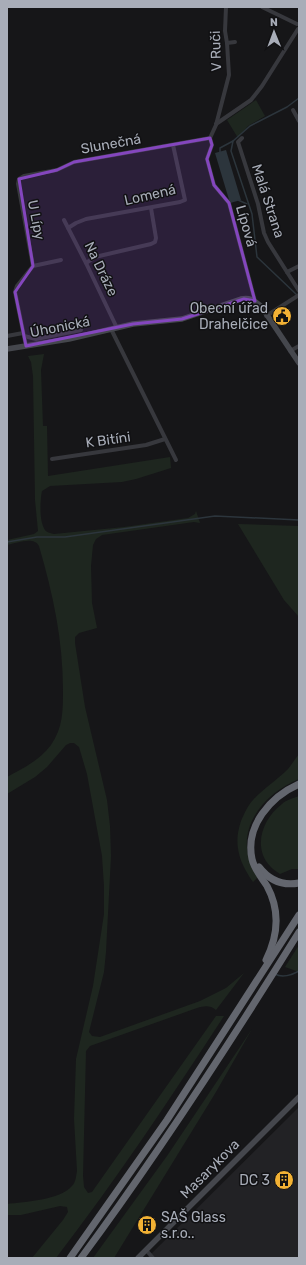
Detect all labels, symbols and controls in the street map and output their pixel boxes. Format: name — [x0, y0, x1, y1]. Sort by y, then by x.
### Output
north arrow — [254, 12, 294, 52]
text: N — [270, 16, 278, 29]
street label: V Ruči — [207, 30, 225, 72]
street label: Slunečná — [80, 130, 142, 158]
street label: Malá Strana — [248, 162, 288, 240]
street label: Lomená — [123, 181, 177, 209]
street label: U Lípy — [24, 199, 48, 242]
street label: Lípová — [232, 203, 260, 249]
street label: Na Dráze — [81, 239, 121, 299]
place label: Obecní úřad Drahelčice — [190, 300, 268, 333]
public building icon: Obecní úřad Drahelčice — [271, 305, 293, 327]
street label: Úhonická — [28, 312, 91, 341]
street label: K Bitíni — [84, 428, 132, 452]
street label: Masarykova — [177, 1136, 243, 1202]
building icon: DC 3 — [273, 1169, 295, 1191]
place label: DC 3 — [239, 1172, 270, 1189]
place label: SAŠ Glass s.r.o.. — [161, 1208, 226, 1242]
building icon: SAŠ Glass s.r.o.. — [136, 1214, 158, 1236]

